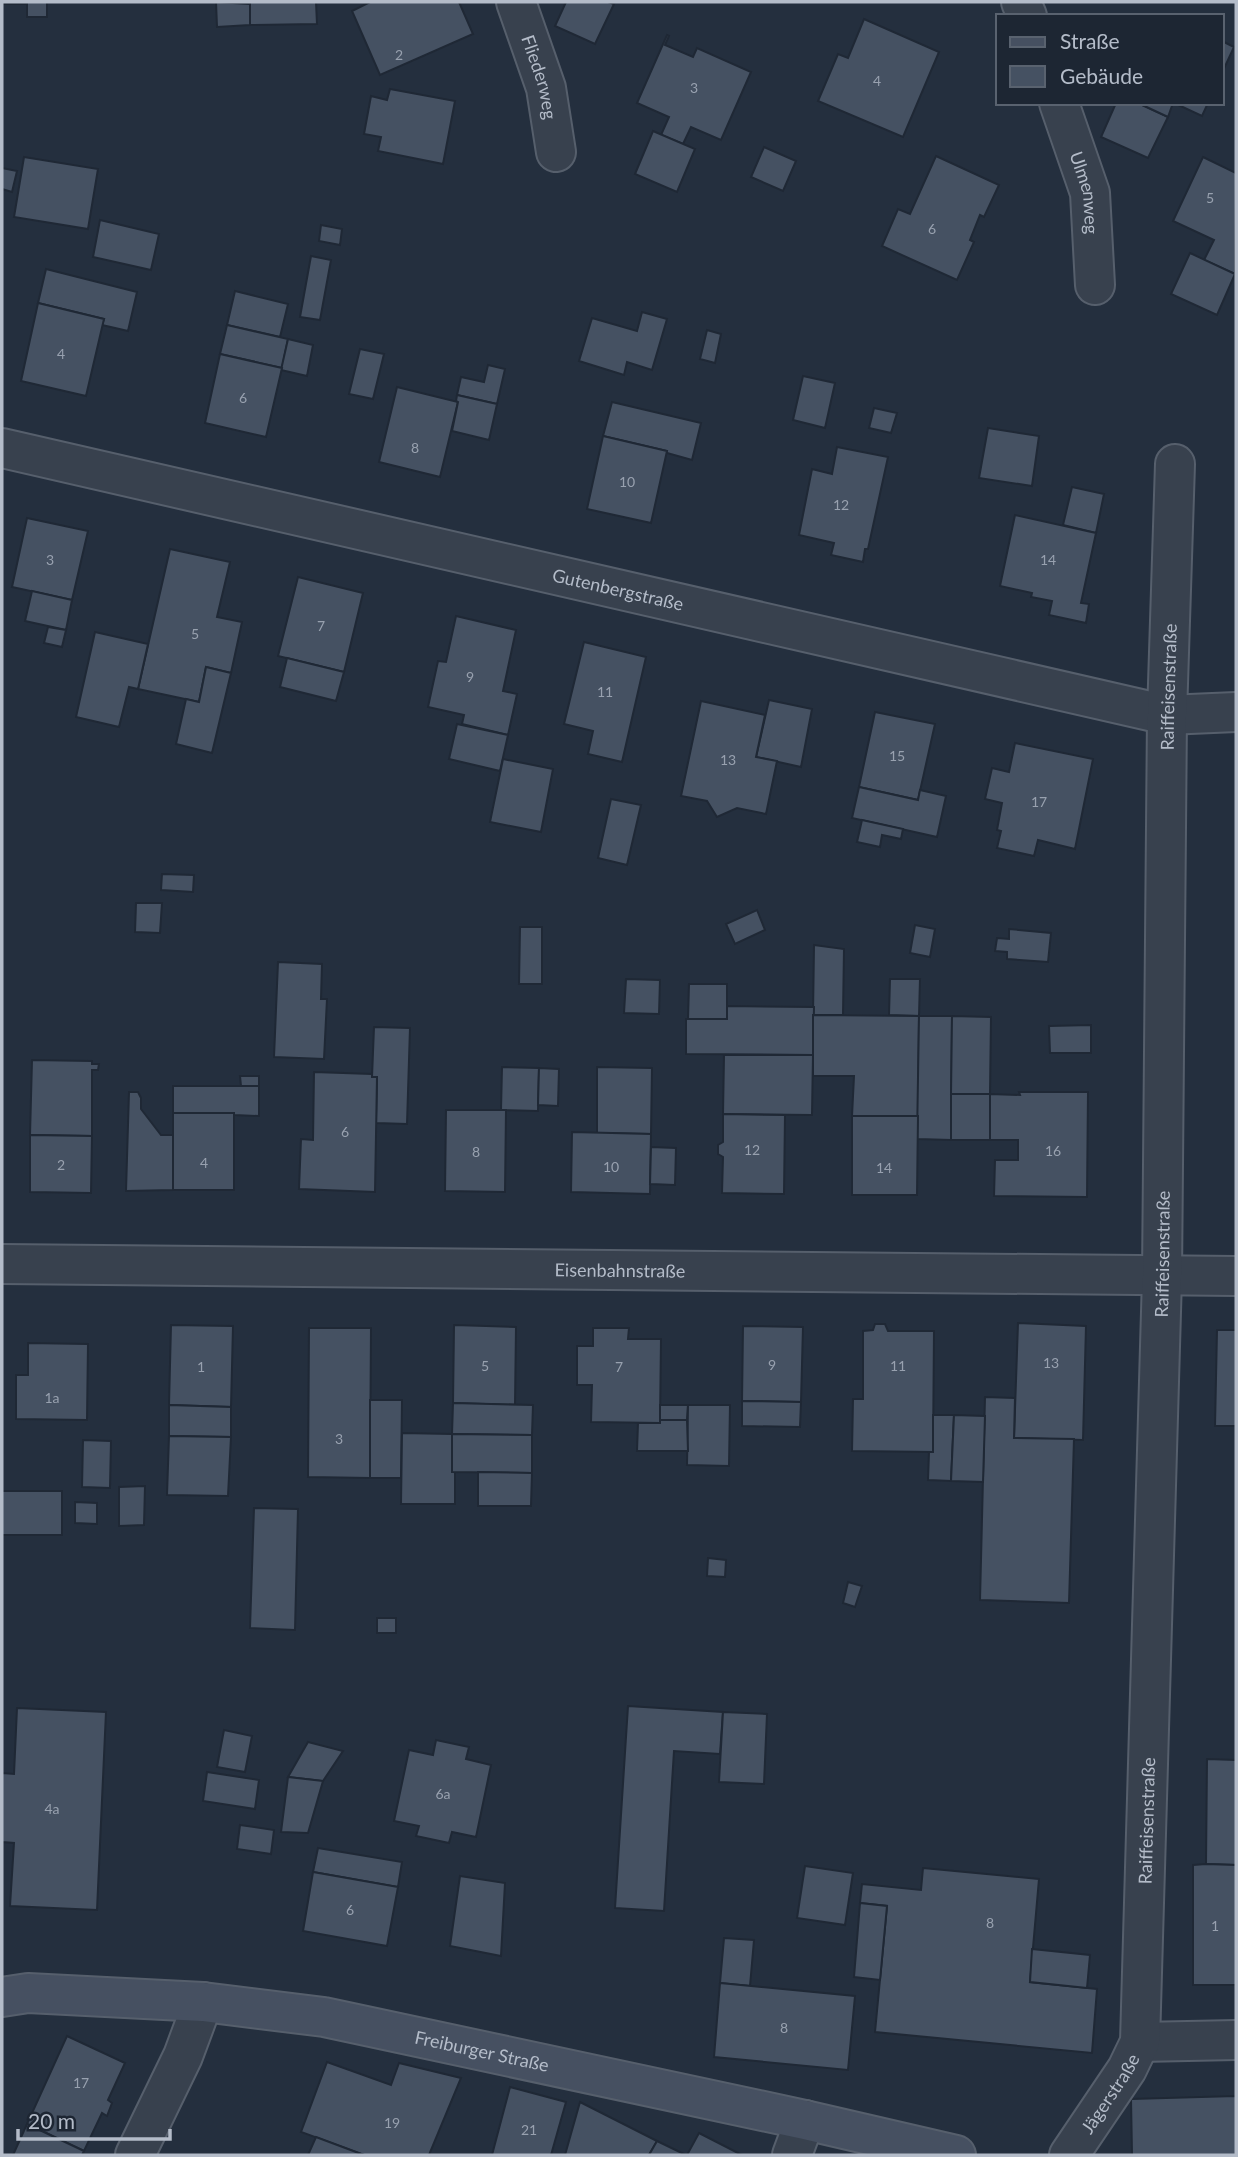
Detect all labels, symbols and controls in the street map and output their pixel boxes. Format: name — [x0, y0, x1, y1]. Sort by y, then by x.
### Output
legend — [996, 14, 1224, 105]
text: Straße — [1060, 28, 1120, 53]
street label: Fliederweg — [517, 32, 562, 121]
house number: 2 — [395, 46, 403, 63]
text: Gebäude — [1060, 63, 1143, 88]
house number: 4 — [873, 72, 881, 89]
house number: 3 — [690, 79, 698, 96]
street label: Ulmenweg — [1065, 148, 1103, 235]
house number: 5 — [1206, 189, 1214, 206]
house number: 6 — [928, 220, 936, 237]
house number: 4 — [57, 345, 65, 362]
house number: 6 — [239, 389, 247, 406]
house number: 8 — [411, 439, 419, 456]
house number: 10 — [619, 473, 635, 490]
house number: 12 — [833, 496, 849, 513]
house number: 3 — [46, 551, 54, 568]
house number: 14 — [1040, 551, 1056, 568]
street label: Gutenbergstraße — [550, 563, 686, 615]
house number: 7 — [317, 617, 325, 634]
street label: Raiffeisenstraße — [1156, 623, 1181, 751]
house number: 5 — [191, 625, 199, 642]
house number: 9 — [466, 668, 474, 685]
house number: 11 — [597, 683, 613, 700]
house number: 15 — [889, 747, 905, 764]
house number: 13 — [720, 751, 736, 768]
house number: 17 — [1031, 793, 1047, 810]
house number: 6 — [341, 1123, 349, 1140]
house number: 12 — [744, 1141, 760, 1158]
house number: 16 — [1045, 1142, 1061, 1159]
house number: 8 — [472, 1143, 480, 1160]
house number: 4 — [200, 1154, 208, 1171]
house number: 2 — [57, 1156, 65, 1173]
house number: 10 — [603, 1158, 619, 1175]
house number: 14 — [876, 1159, 892, 1176]
street label: Raiffeisenstraße — [1150, 1190, 1174, 1318]
street label: Eisenbahnstraße — [554, 1258, 685, 1282]
house number: 13 — [1043, 1354, 1059, 1371]
house number: 9 — [768, 1356, 776, 1373]
house number: 5 — [481, 1357, 489, 1374]
house number: 11 — [890, 1357, 906, 1374]
house number: 1 — [197, 1358, 205, 1375]
house number: 7 — [615, 1358, 623, 1375]
house number: 1a — [44, 1389, 60, 1406]
house number: 3 — [335, 1430, 343, 1447]
street label: Raiffeisenstraße — [1134, 1757, 1159, 1885]
house number: 6a — [435, 1785, 451, 1802]
house number: 4a — [44, 1800, 60, 1817]
house number: 6 — [346, 1901, 354, 1918]
house number: 8 — [986, 1914, 994, 1931]
house number: 1 — [1211, 1917, 1219, 1934]
house number: 8 — [780, 2019, 788, 2036]
street label: Freiburger Straße — [413, 2026, 551, 2076]
street label: Jägerstraße — [1076, 2050, 1144, 2138]
house number: 17 — [73, 2074, 89, 2091]
scale bar — [18, 2098, 170, 2142]
text: 20 m — [28, 2108, 75, 2133]
house number: 19 — [384, 2114, 400, 2131]
house number: 21 — [521, 2121, 537, 2138]

